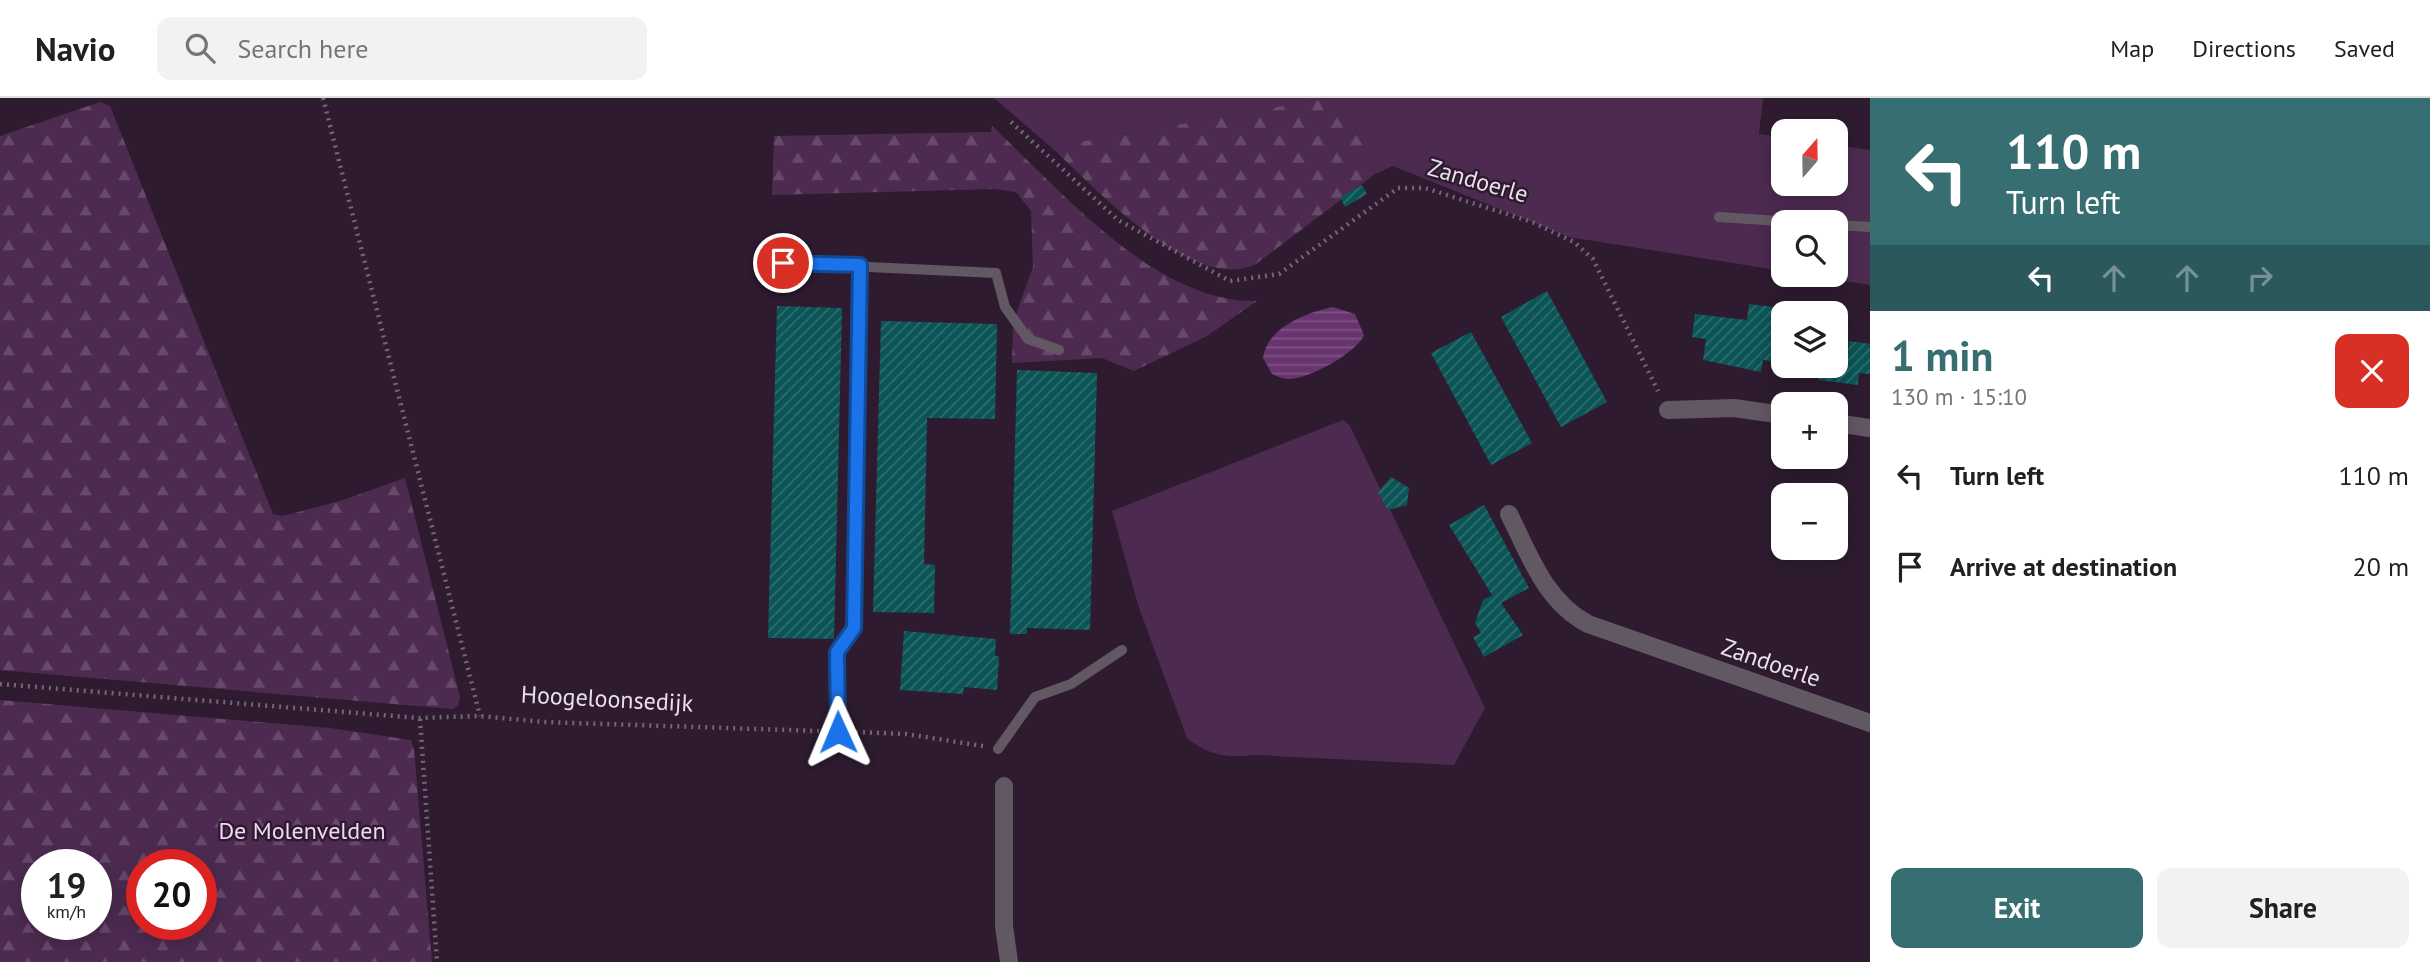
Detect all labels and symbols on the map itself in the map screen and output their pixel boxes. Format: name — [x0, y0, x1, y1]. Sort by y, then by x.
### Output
north arrow — [1771, 119, 1848, 196]
street label: Zandoerle — [1424, 151, 1532, 210]
pin — [753, 233, 813, 293]
street label: Zandoerle — [1717, 631, 1825, 694]
street label: Hoogeloonsedijk — [520, 679, 694, 719]
position arrow — [801, 695, 875, 769]
park label: De Molenvelden — [218, 815, 386, 846]
speed limit sign: 20 — [126, 849, 217, 940]

